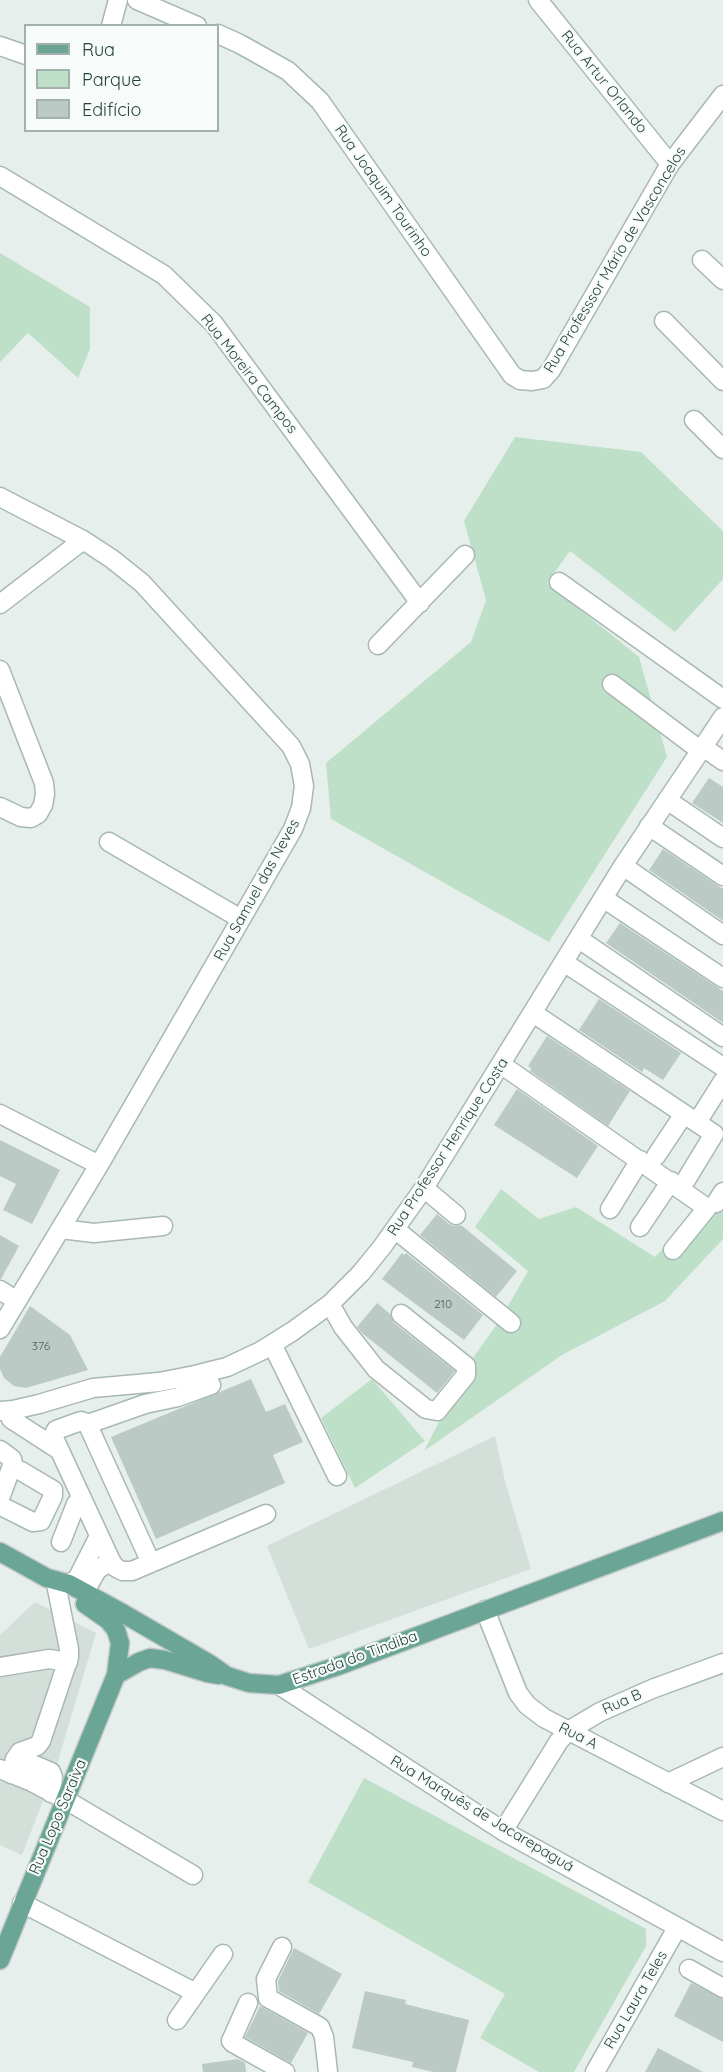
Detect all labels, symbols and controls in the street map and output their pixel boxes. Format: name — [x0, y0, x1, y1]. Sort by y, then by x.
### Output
legend — [24, 24, 219, 132]
street label: Rua Artur Orlando — [557, 27, 651, 137]
text: Rua — [82, 38, 115, 61]
text: Parque — [82, 68, 141, 91]
text: Edifício — [82, 98, 141, 121]
street label: Rua Joaquim Tourinho — [331, 122, 435, 260]
street label: Rua Professsor Mário de Vasconcelos — [540, 144, 690, 376]
street label: Rua Moreira Campos — [197, 311, 301, 437]
street label: Rua Samuel das Neves — [210, 816, 304, 964]
street label: Rua Professor Henrique Costa — [384, 1055, 512, 1239]
house number: 210 — [434, 1297, 452, 1311]
house number: 376 — [32, 1339, 50, 1353]
street label: Estrada do Tindiba — [290, 1627, 420, 1689]
street label: Rua B — [599, 1685, 645, 1719]
street label: Rua A — [556, 1719, 600, 1753]
street label: Rua Marquês de Jacarepaguá — [387, 1752, 577, 1876]
street label: Rua Lopo Saraiva — [26, 1757, 90, 1877]
street label: Rua Laura Teles — [601, 1948, 671, 2052]

